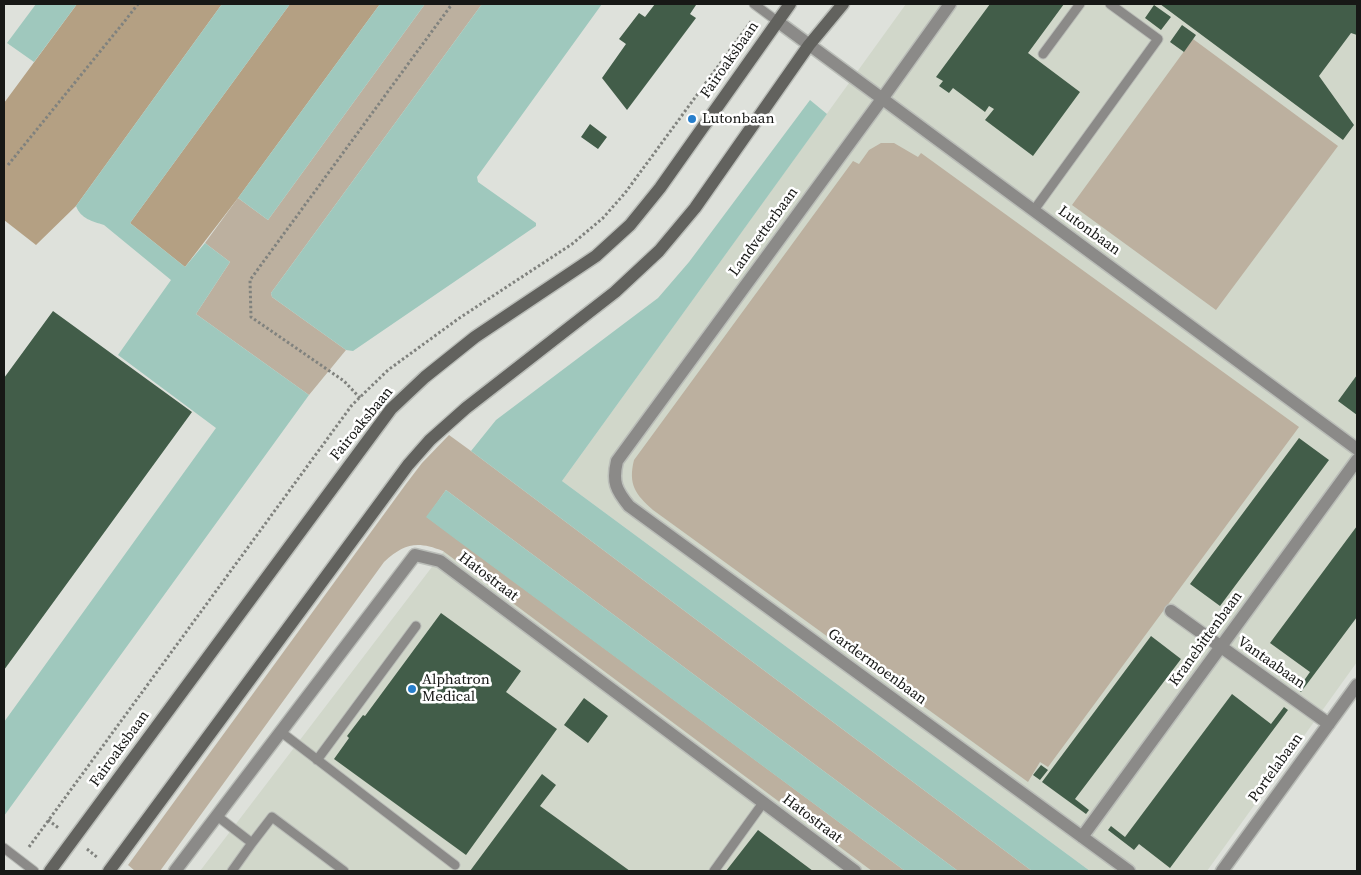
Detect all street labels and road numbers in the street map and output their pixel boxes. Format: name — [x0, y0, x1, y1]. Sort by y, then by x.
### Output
street label: Fairoaksbaan — [697, 18, 763, 102]
street label: Landvetterbaan — [726, 184, 802, 280]
street label: Lutonbaan — [1054, 202, 1124, 260]
street label: Fairoaksbaan — [327, 384, 397, 464]
street label: Hatostraat — [455, 549, 521, 605]
street label: Kranebittenbaan — [1166, 588, 1246, 690]
street label: Gardermoenbaan — [824, 625, 930, 709]
street label: Vantaabaan — [1234, 633, 1308, 693]
street label: Fairoaksbaan — [86, 707, 154, 791]
street label: Portelabaan — [1245, 730, 1307, 806]
street label: Hatostraat — [779, 791, 845, 847]

